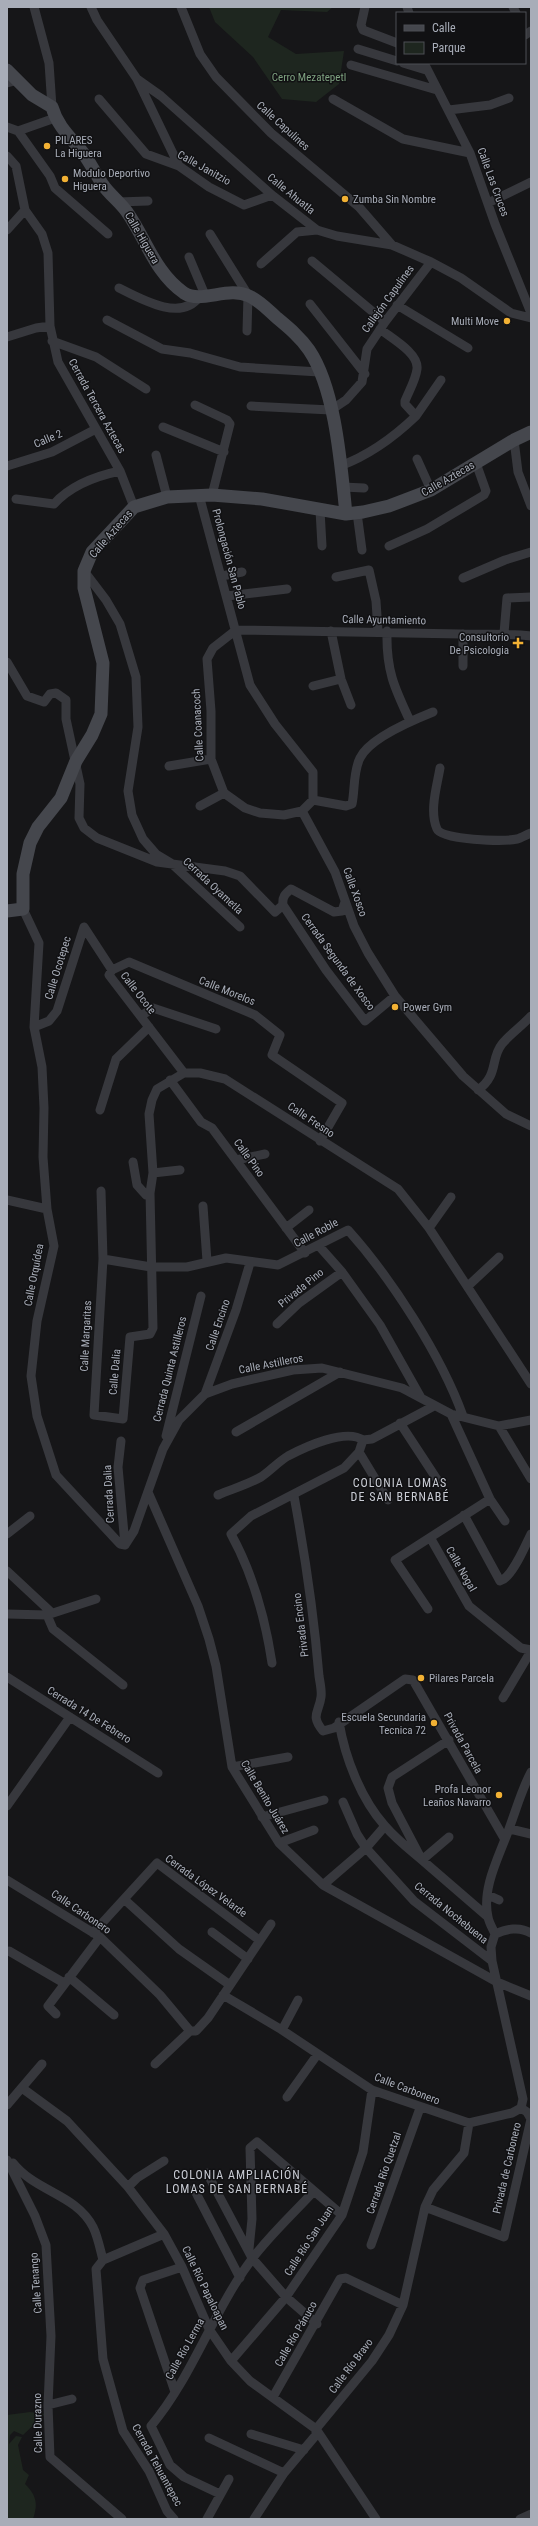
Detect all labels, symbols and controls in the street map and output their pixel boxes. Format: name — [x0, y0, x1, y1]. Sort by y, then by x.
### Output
legend — [396, 12, 526, 64]
text: Calle — [432, 21, 456, 35]
text: Parque — [432, 41, 466, 55]
park label: Cerro Mezatepetl — [272, 71, 346, 84]
street label: Calle Capulines — [254, 99, 312, 153]
place label: PILARES La Higuera — [55, 134, 102, 160]
marker: PILARES La Higuera — [42, 141, 52, 151]
street label: Calle Las Cruces — [475, 146, 511, 218]
street label: Calle Janitzio — [175, 148, 233, 188]
place label: Modulo Deportivo Higuera — [73, 167, 151, 193]
street label: Calle Ahuatla — [265, 171, 317, 217]
marker: Modulo Deportivo Higuera — [60, 174, 70, 184]
place label: Zumba Sin Nombre — [353, 193, 436, 206]
marker: Zumba Sin Nombre — [340, 194, 350, 204]
street label: Calle Higuera — [122, 210, 162, 266]
street label: Callejón Capulines — [359, 263, 417, 335]
place label: Multi Move — [451, 315, 499, 328]
marker: Multi Move — [502, 316, 512, 326]
street label: Cerrada Tercera Aztecas — [66, 357, 128, 455]
street label: Calle 2 — [32, 427, 64, 451]
street label: Calle Aztecas — [419, 459, 477, 499]
street label: Calle Aztecas — [87, 507, 135, 561]
street label: Prolongación San Pablo — [209, 507, 249, 611]
street label: Calle Ayuntamiento — [342, 613, 427, 627]
place label: Consultorio De Psicologia — [450, 631, 509, 657]
marker: Consultorio De Psicologia — [512, 637, 524, 649]
street label: Calle Coanacoch — [190, 688, 206, 762]
street label: Cerrada Oyametla — [180, 855, 246, 917]
street label: Calle Xosco — [340, 866, 370, 919]
street label: Cerrada Segunda de Xosco — [298, 911, 378, 1013]
street label: Calle Ocotepec — [42, 935, 74, 1001]
street label: Calle Ocote — [118, 969, 158, 1017]
street label: Calle Morelos — [197, 974, 257, 1008]
place label: Power Gym — [403, 1001, 452, 1014]
marker: Power Gym — [390, 1002, 400, 1012]
street label: Calle Fresno — [285, 1100, 337, 1141]
street label: Calle Pino — [231, 1136, 267, 1180]
street label: Calle Roble — [291, 1216, 341, 1250]
street label: Calle Orquídea — [22, 1243, 46, 1307]
street label: Privada Pino — [276, 1265, 327, 1310]
street label: Calle Encino — [203, 1297, 233, 1352]
street label: Calle Margaritas — [78, 1300, 94, 1372]
street label: Cerrada Quinta Astilleros — [151, 1315, 189, 1423]
street label: Calle Dalia — [107, 1348, 123, 1396]
street label: Calle Astilleros — [238, 1351, 304, 1377]
street label: Cerrada Dalia — [101, 1465, 117, 1523]
district label: COLONIA LOMAS DE SAN BERNABÉ — [351, 1476, 449, 1504]
street label: Calle Nogal — [443, 1544, 479, 1594]
street label: Privada Encino — [291, 1592, 311, 1658]
place label: Pilares Parcela — [429, 1672, 494, 1685]
marker: Pilares Parcela — [416, 1673, 426, 1683]
street label: Cerrada 14 De Febrero — [45, 1684, 134, 1746]
street label: Privada Parcela — [441, 1710, 485, 1776]
place label: Escuela Secundaria Tecnica 72 — [341, 1711, 426, 1737]
marker: Escuela Secundaria Tecnica 72 — [429, 1718, 439, 1728]
street label: Calle Benito Juárez — [238, 1758, 292, 1836]
place label: Profa Leonor Leaños Navarro — [423, 1783, 492, 1809]
marker: Profa Leonor Leaños Navarro — [494, 1790, 504, 1800]
street label: Cerrada López Velarde — [163, 1852, 249, 1920]
street label: Cerrada Nochebuena — [412, 1879, 490, 1947]
street label: Calle Carbonero — [49, 1887, 114, 1937]
street label: Calle Carbonero — [372, 2071, 442, 2108]
street label: Privada de Carbonero — [490, 2121, 524, 2215]
street label: Cerrada Río Quetzal — [364, 2130, 404, 2216]
district label: COLONIA AMPLIACIÓN LOMAS DE SAN BERNABÉ — [166, 2167, 308, 2196]
street label: Calle Río San Juan — [282, 2204, 336, 2278]
street label: Calle Río Papaloapan — [179, 2244, 231, 2332]
street label: Calle Tenango — [27, 2252, 45, 2314]
street label: Calle Río Pánuco — [272, 2299, 320, 2369]
street label: Calle Río Lerma — [163, 2316, 207, 2382]
street label: Calle Río Bravo — [326, 2336, 376, 2396]
street label: Calle Durazno — [31, 2392, 45, 2453]
street label: Cerrada Tehuantepec — [129, 2422, 185, 2508]

